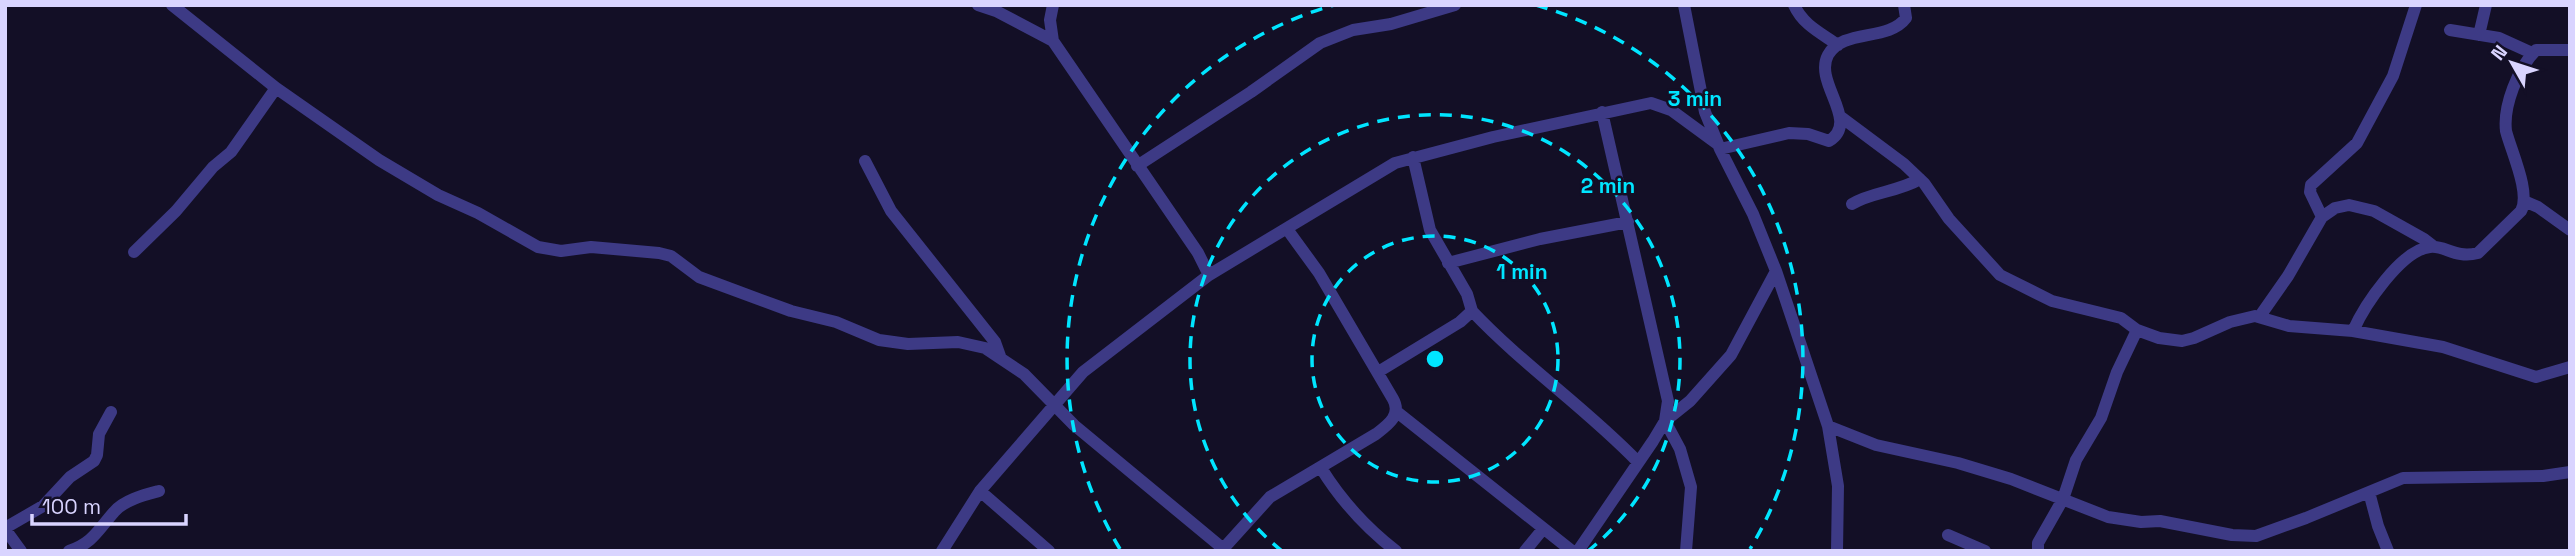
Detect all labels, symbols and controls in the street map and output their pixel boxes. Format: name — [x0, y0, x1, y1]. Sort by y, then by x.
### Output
north arrow — [2477, 28, 2547, 98]
text: N — [2485, 40, 2513, 65]
text: 3 min — [1668, 85, 1722, 112]
text: 2 min — [1581, 172, 1635, 199]
text: 1 min — [1496, 258, 1548, 285]
centre of rings — [1423, 347, 1447, 371]
scale bar — [32, 482, 186, 526]
text: 100 m — [42, 493, 101, 520]

